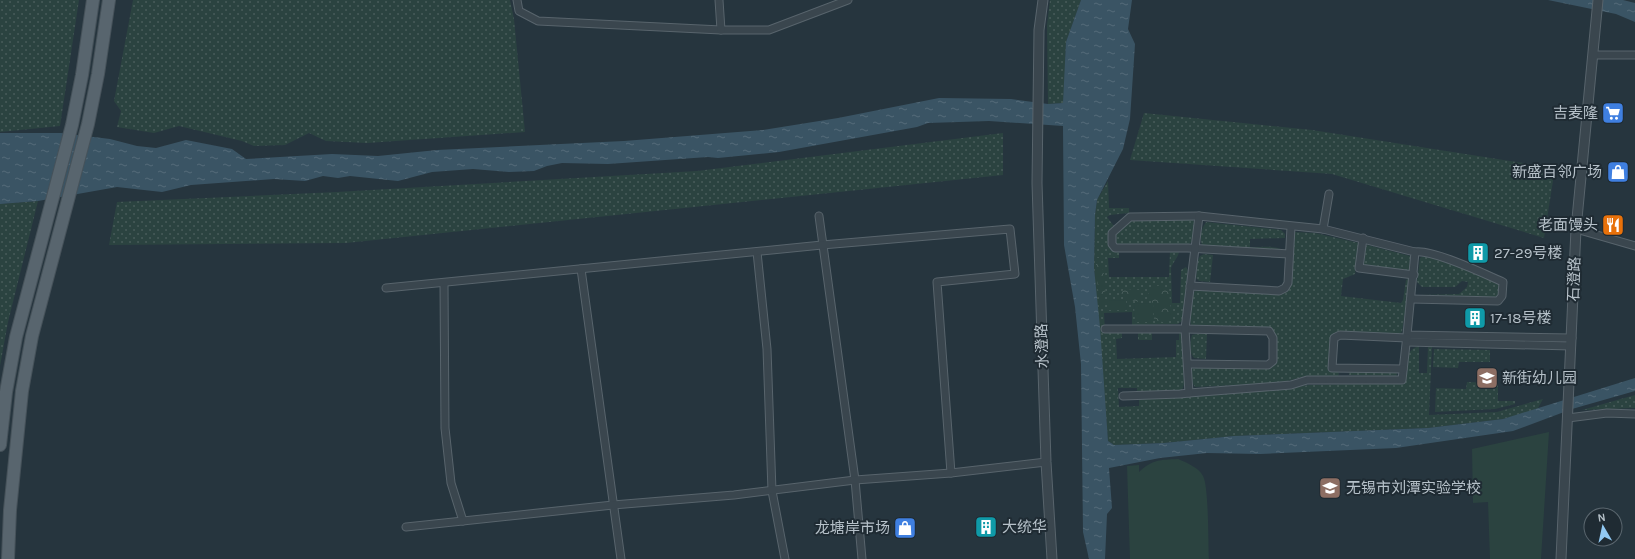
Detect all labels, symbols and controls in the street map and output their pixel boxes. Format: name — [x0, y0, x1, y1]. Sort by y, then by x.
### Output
supermarket icon: 吉麦隆 — [1600, 100, 1626, 126]
place label: 吉麦隆 — [1553, 104, 1598, 122]
shop icon: 新盛百邻广场 — [1605, 159, 1631, 185]
place label: 新盛百邻广场 — [1512, 163, 1602, 181]
restaurant icon: 老面馒头 — [1600, 212, 1626, 238]
place label: 老面馒头 — [1538, 216, 1598, 234]
building icon: 27-29号楼 — [1465, 240, 1491, 266]
place label: 27-29号楼 — [1494, 244, 1562, 262]
street label: 石澄路 — [1564, 256, 1584, 302]
building icon: 17-18号楼 — [1462, 305, 1488, 331]
place label: 17-18号楼 — [1490, 309, 1551, 327]
street label: 水澄路 — [1032, 323, 1052, 369]
school or university icon: 新街幼儿园 — [1474, 365, 1500, 391]
place label: 新街幼儿园 — [1502, 369, 1577, 387]
school or university icon: 无锡市刘潭实验学校 — [1317, 475, 1343, 501]
place label: 无锡市刘潭实验学校 — [1346, 479, 1481, 497]
north arrow — [1583, 507, 1623, 547]
text: N — [1597, 511, 1606, 525]
building icon: 大统华 — [973, 514, 999, 540]
shop icon: 龙塘岸市场 — [892, 515, 918, 541]
place label: 大统华 — [1002, 518, 1047, 536]
place label: 龙塘岸市场 — [815, 519, 890, 537]

